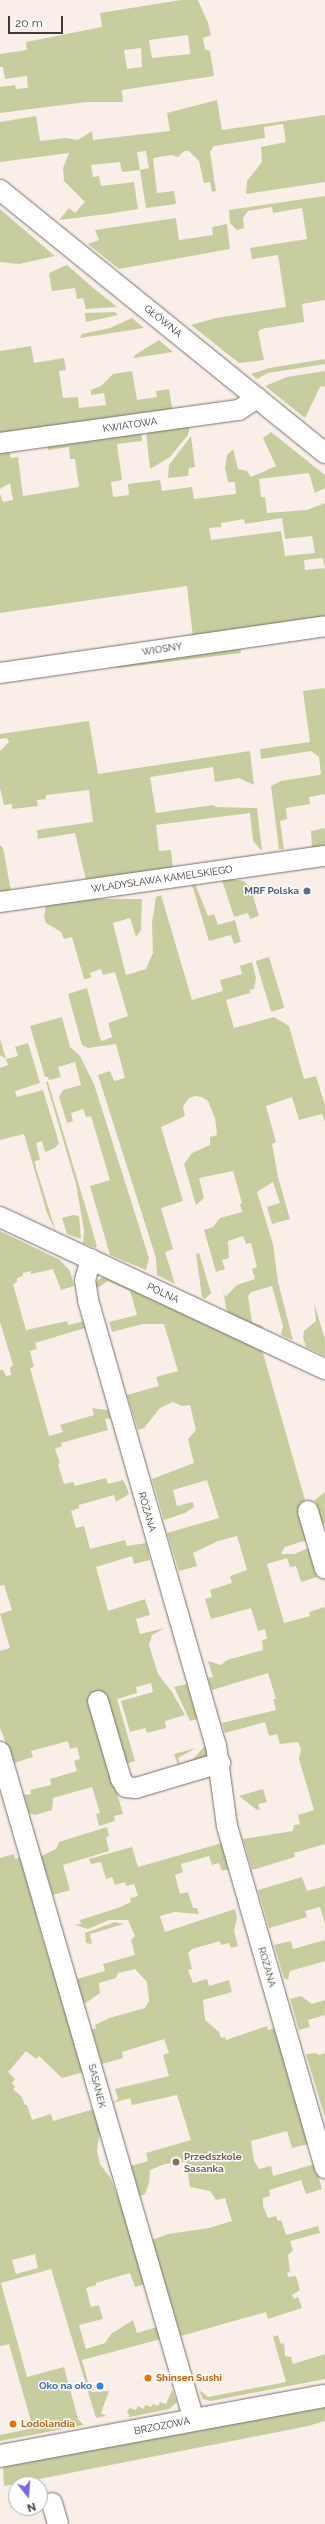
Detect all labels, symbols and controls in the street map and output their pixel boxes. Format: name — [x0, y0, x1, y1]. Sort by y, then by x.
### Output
scale bar — [10, 8, 65, 34]
text: 20 m — [15, 16, 43, 30]
street label: GŁÓWNA — [142, 302, 184, 340]
street label: KWIATOWA — [102, 415, 158, 435]
street label: WIOSNY — [141, 640, 183, 658]
street label: WŁADYSŁAWA KAMELSKIEGO — [90, 863, 234, 895]
place label: MRF Polska — [244, 885, 299, 897]
marker: MRF Polska — [302, 886, 312, 896]
street label: POLNA — [145, 1280, 181, 1306]
street label: RÓŻANA — [136, 1490, 158, 1534]
street label: RÓŻANA — [256, 1945, 278, 1989]
street label: SASANEK — [86, 2062, 108, 2110]
place label: Przedszkole Sasanka — [184, 2150, 242, 2174]
marker: Przedszkole Sasanka — [171, 2157, 181, 2167]
place label: Shinsen Sushi — [156, 2372, 222, 2384]
marker: Shinsen Sushi — [143, 2373, 153, 2383]
place label: Oko na oko — [39, 2380, 92, 2392]
marker: Oko na oko — [95, 2381, 105, 2391]
street label: BRZOZOWA — [133, 2415, 191, 2437]
place label: Lodolandia — [21, 2418, 75, 2430]
marker: Lodolandia — [8, 2419, 18, 2429]
north arrow — [8, 2476, 48, 2516]
text: N — [25, 2500, 37, 2514]

